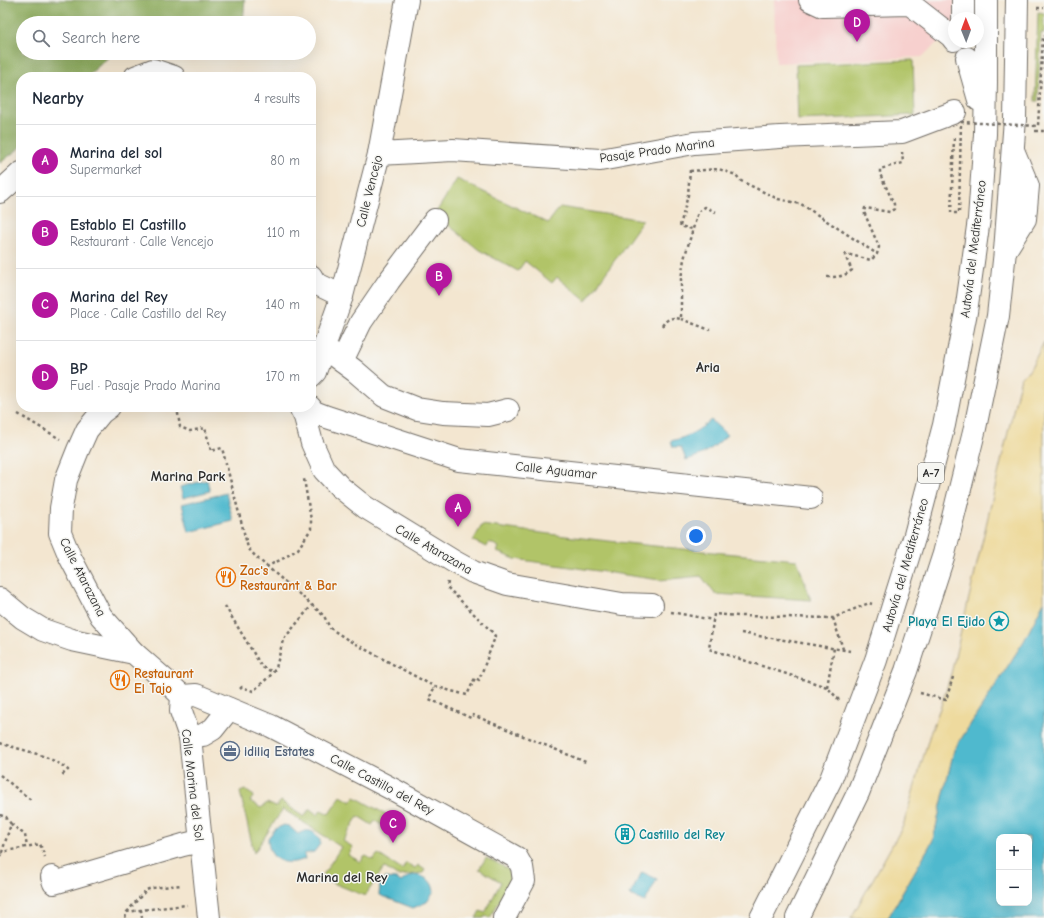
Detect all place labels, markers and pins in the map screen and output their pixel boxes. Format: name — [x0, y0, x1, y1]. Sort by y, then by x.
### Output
pin: D — [844, 9, 870, 42]
pin: B — [426, 263, 452, 296]
pin: A — [445, 494, 471, 527]
place label: Zac's Restaurant & Bar — [240, 563, 337, 593]
restaurant icon: Zac's Restaurant & Bar — [215, 566, 237, 588]
place icon: Playa El Ejido — [988, 610, 1010, 632]
place label: Playa El Ejido — [908, 614, 985, 629]
place label: Restaurant El Tajo — [134, 666, 194, 696]
restaurant icon: Restaurant El Tajo — [109, 669, 131, 691]
office icon: idiliq Estates — [219, 740, 241, 762]
place label: idiliq Estates — [244, 744, 315, 759]
pin: C — [380, 810, 406, 843]
building icon: Castillo del Rey — [614, 823, 636, 845]
place label: Castillo del Rey — [639, 827, 725, 842]

